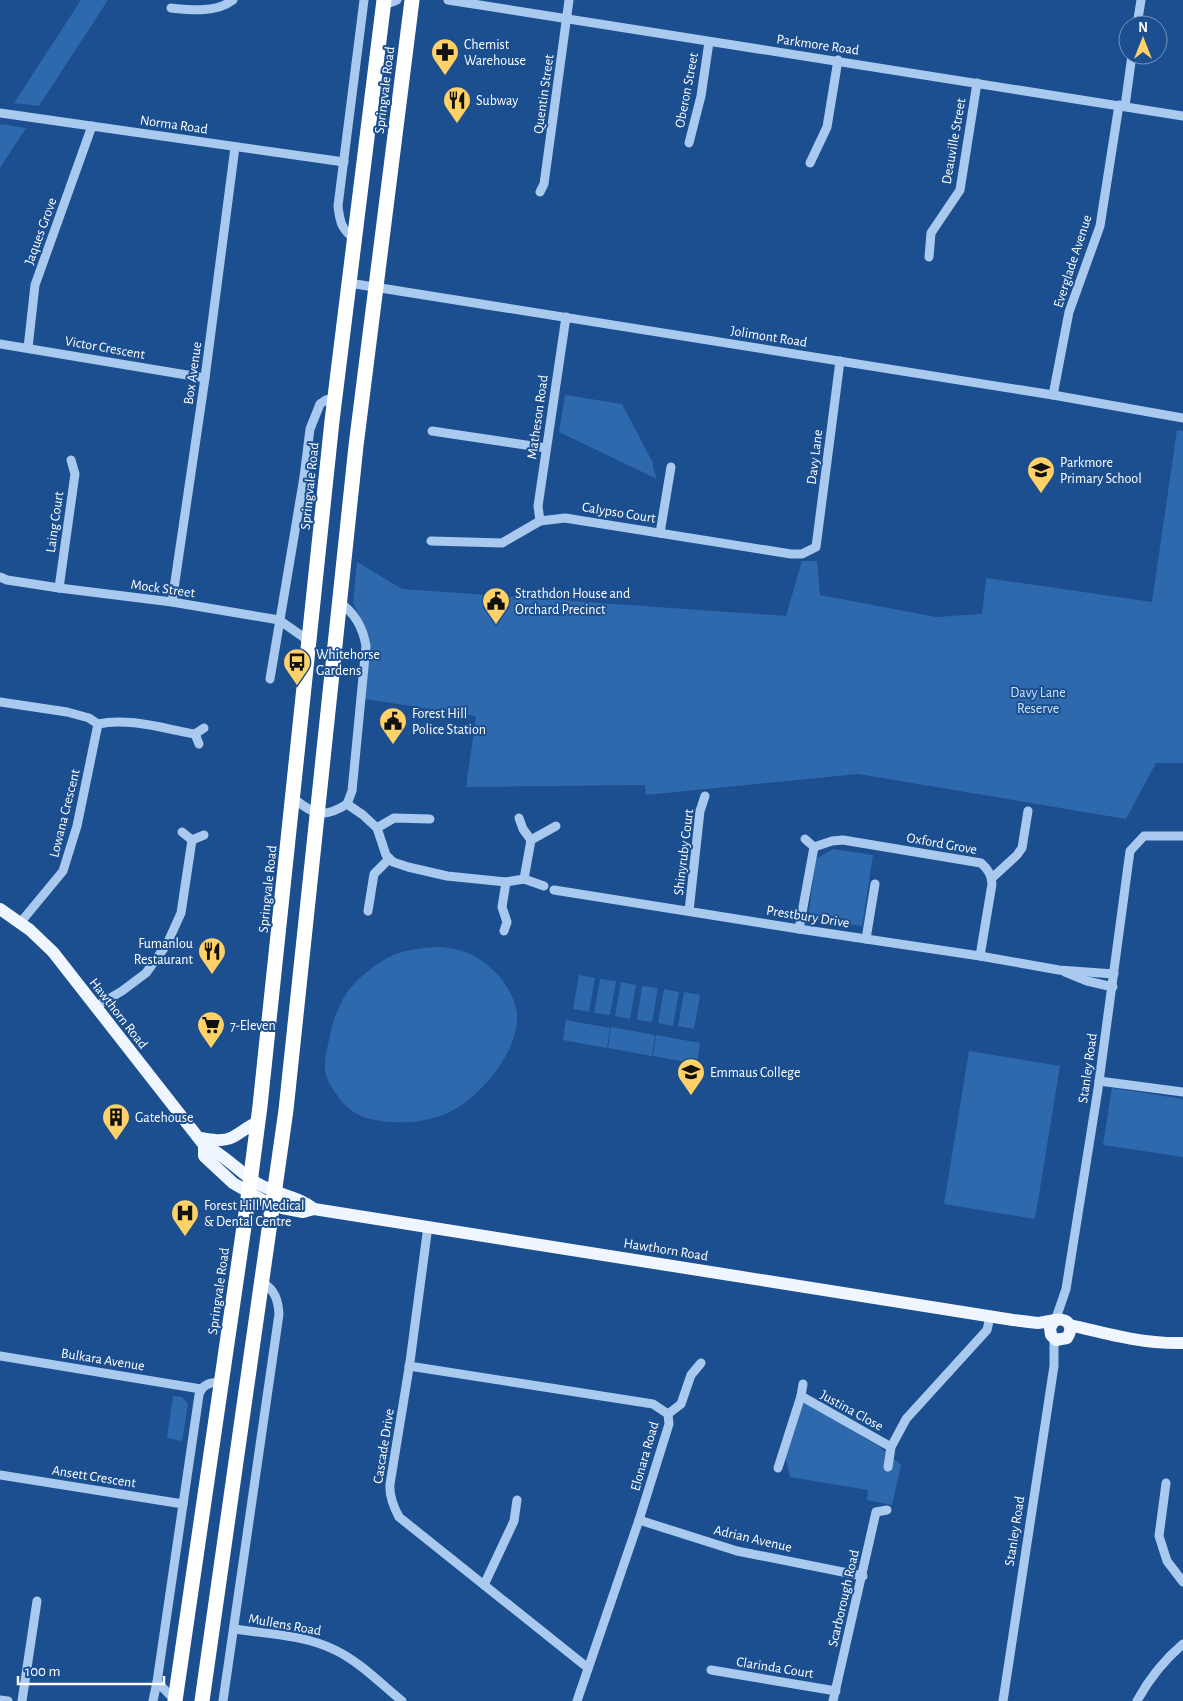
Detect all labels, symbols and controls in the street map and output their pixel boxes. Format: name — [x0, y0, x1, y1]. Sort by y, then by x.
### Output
north arrow — [1118, 15, 1168, 65]
text: N — [1138, 21, 1148, 35]
street label: Parkmore Road — [776, 32, 860, 58]
pharmacy icon: Chemist Warehouse — [430, 37, 460, 76]
place label: Chemist Warehouse — [464, 38, 526, 68]
street label: Springvale Road — [373, 46, 397, 135]
street label: Oberon Street — [673, 51, 701, 129]
street label: Quentin Street — [531, 53, 557, 135]
restaurant icon: Subway — [442, 85, 472, 124]
place label: Subway — [476, 94, 518, 108]
street label: Deauville Street — [940, 97, 969, 185]
street label: Norma Road — [139, 113, 209, 137]
street label: Jaques Grove — [22, 196, 60, 267]
street label: Everglade Avenue — [1051, 213, 1095, 309]
street label: Jolimont Road — [729, 324, 808, 350]
street label: Victor Crescent — [64, 334, 147, 362]
street label: Box Avenue — [182, 341, 204, 405]
street label: Matheson Road — [525, 374, 551, 460]
street label: Davy Lane — [805, 429, 825, 485]
street label: Springvale Road — [298, 442, 322, 530]
school or university icon: Parkmore Primary School — [1026, 455, 1056, 494]
place label: Parkmore Primary School — [1060, 456, 1142, 486]
street label: Laing Court — [44, 490, 66, 554]
street label: Calypso Court — [581, 500, 657, 526]
street label: Mock Street — [130, 578, 196, 600]
public building icon: Strathdon House and Orchard Precinct — [481, 586, 511, 625]
place label: Strathdon House and Orchard Precinct — [515, 587, 630, 617]
bus stop icon: Whitehorse Gardens — [282, 647, 312, 686]
place label: Whitehorse Gardens — [316, 648, 380, 678]
park label: Davy Lane Reserve — [1010, 686, 1066, 716]
public building icon: Forest Hill Police Station — [378, 706, 408, 745]
place label: Forest Hill Police Station — [412, 707, 486, 737]
street label: Lowana Crescent — [47, 767, 83, 859]
street label: Shinyruby Court — [672, 808, 696, 896]
street label: Oxford Grove — [906, 831, 978, 857]
street label: Springvale Road — [256, 845, 280, 933]
street label: Prestbury Drive — [765, 904, 850, 930]
restaurant icon: Fumanlou Restaurant — [197, 936, 227, 975]
place label: Fumanlou Restaurant — [134, 937, 194, 967]
street label: Hawthorn Road — [86, 976, 150, 1052]
supermarket icon: 7-Eleven — [196, 1010, 226, 1049]
place label: 7-Eleven — [230, 1019, 276, 1033]
street label: Stanley Road — [1076, 1032, 1100, 1104]
school or university icon: Emmaus College — [676, 1057, 706, 1096]
place label: Emmaus College — [710, 1066, 800, 1080]
building icon: Gatehouse — [101, 1102, 131, 1141]
place label: Gatehouse — [135, 1111, 193, 1125]
hospital icon: Forest Hill Medical & Dental Centre — [170, 1198, 200, 1237]
place label: Forest Hill Medical & Dental Centre — [204, 1199, 304, 1229]
street label: Hawthorn Road — [623, 1236, 709, 1264]
street label: Springvale Road — [206, 1247, 232, 1336]
street label: Bulkara Avenue — [60, 1346, 146, 1374]
street label: Justina Close — [818, 1388, 885, 1434]
street label: Cascade Drive — [371, 1408, 397, 1485]
street label: Elonara Road — [628, 1420, 662, 1493]
street label: Ansett Crescent — [51, 1463, 137, 1491]
street label: Stanley Road — [1003, 1495, 1027, 1567]
street label: Adrian Avenue — [712, 1523, 793, 1555]
street label: Scarborough Road — [826, 1548, 862, 1648]
street label: Mullens Road — [247, 1612, 322, 1638]
scale bar — [18, 1654, 164, 1686]
street label: Clarinda Court — [735, 1655, 815, 1681]
text: 100 m — [25, 1664, 60, 1679]

